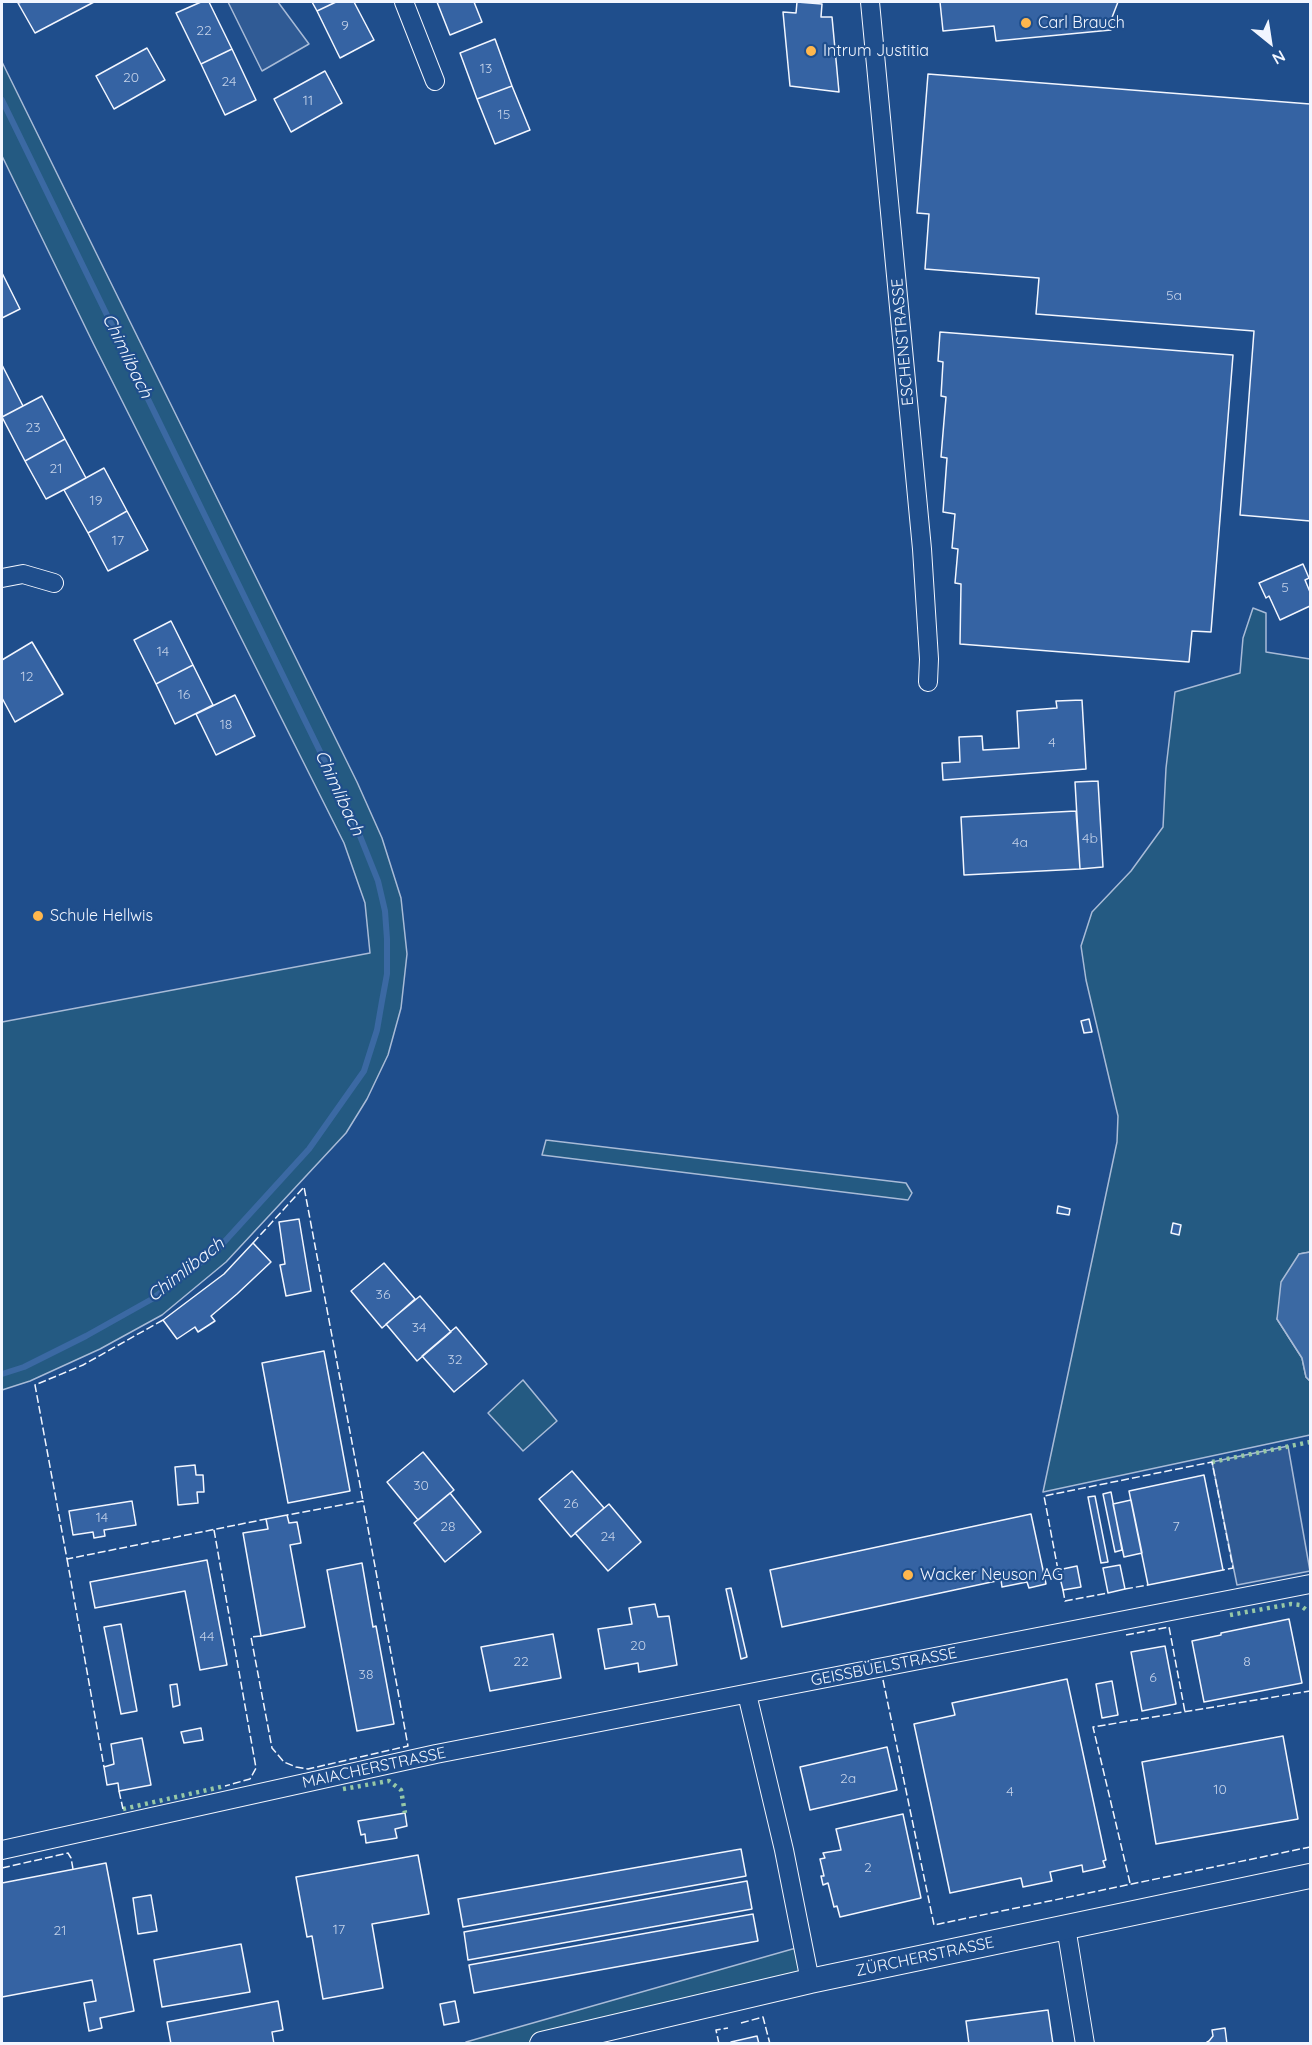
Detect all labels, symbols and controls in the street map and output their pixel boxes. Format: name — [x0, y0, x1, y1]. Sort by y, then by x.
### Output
north arrow — [1240, 12, 1300, 72]
place label: Carl Brauch — [1038, 13, 1125, 33]
marker: Carl Brauch — [1019, 16, 1033, 30]
house number: 9 — [341, 18, 349, 34]
house number: 22 — [196, 23, 212, 39]
place label: Intrum Justitia — [823, 41, 929, 61]
marker: Intrum Justitia — [804, 44, 818, 58]
text: N — [1269, 46, 1289, 69]
house number: 13 — [480, 61, 492, 77]
house number: 20 — [123, 70, 139, 86]
house number: 24 — [222, 74, 236, 90]
house number: 11 — [303, 93, 313, 109]
house number: 15 — [498, 107, 510, 123]
street label: ESCHENSTRASSE — [888, 278, 918, 406]
house number: 5a — [1166, 288, 1182, 304]
water label: Chimlibach — [97, 310, 157, 402]
house number: 23 — [25, 420, 41, 436]
house number: 21 — [50, 461, 62, 477]
house number: 19 — [90, 493, 102, 509]
house number: 17 — [112, 533, 124, 549]
house number: 5 — [1281, 580, 1289, 596]
house number: 14 — [157, 644, 169, 660]
house number: 12 — [21, 669, 33, 685]
house number: 16 — [178, 687, 190, 703]
house number: 18 — [220, 717, 232, 733]
house number: 4 — [1048, 735, 1056, 751]
water label: Chimlibach — [310, 747, 368, 839]
house number: 4b — [1082, 831, 1098, 847]
house number: 4a — [1012, 835, 1028, 851]
place label: Schule Hellwis — [50, 906, 153, 926]
marker: Schule Hellwis — [31, 909, 45, 923]
water label: Chimlibach — [143, 1233, 229, 1307]
house number: 36 — [376, 1287, 390, 1303]
house number: 34 — [412, 1320, 426, 1336]
house number: 32 — [447, 1352, 463, 1368]
house number: 30 — [413, 1478, 429, 1494]
house number: 26 — [563, 1496, 579, 1512]
house number: 14 — [96, 1510, 108, 1526]
house number: 28 — [440, 1519, 456, 1535]
house number: 7 — [1172, 1519, 1180, 1535]
house number: 24 — [601, 1529, 615, 1545]
place label: Wacker Neuson AG — [920, 1565, 1063, 1585]
marker: Wacker Neuson AG — [901, 1568, 915, 1582]
house number: 44 — [200, 1629, 214, 1645]
house number: 20 — [630, 1638, 646, 1654]
street label: GEISSBÜELSTRASSE — [809, 1643, 959, 1691]
house number: 22 — [513, 1654, 529, 1670]
house number: 8 — [1243, 1654, 1251, 1670]
house number: 38 — [359, 1667, 373, 1683]
house number: 6 — [1149, 1670, 1157, 1686]
street label: MAIACHERSTRASSE — [300, 1743, 448, 1793]
house number: 2a — [840, 1771, 856, 1787]
house number: 10 — [1213, 1782, 1227, 1798]
house number: 4 — [1006, 1784, 1014, 1800]
house number: 2 — [864, 1860, 872, 1876]
house number: 17 — [333, 1922, 345, 1938]
house number: 21 — [54, 1923, 66, 1939]
street label: ZÜRCHERSTRASSE — [854, 1933, 996, 1981]

